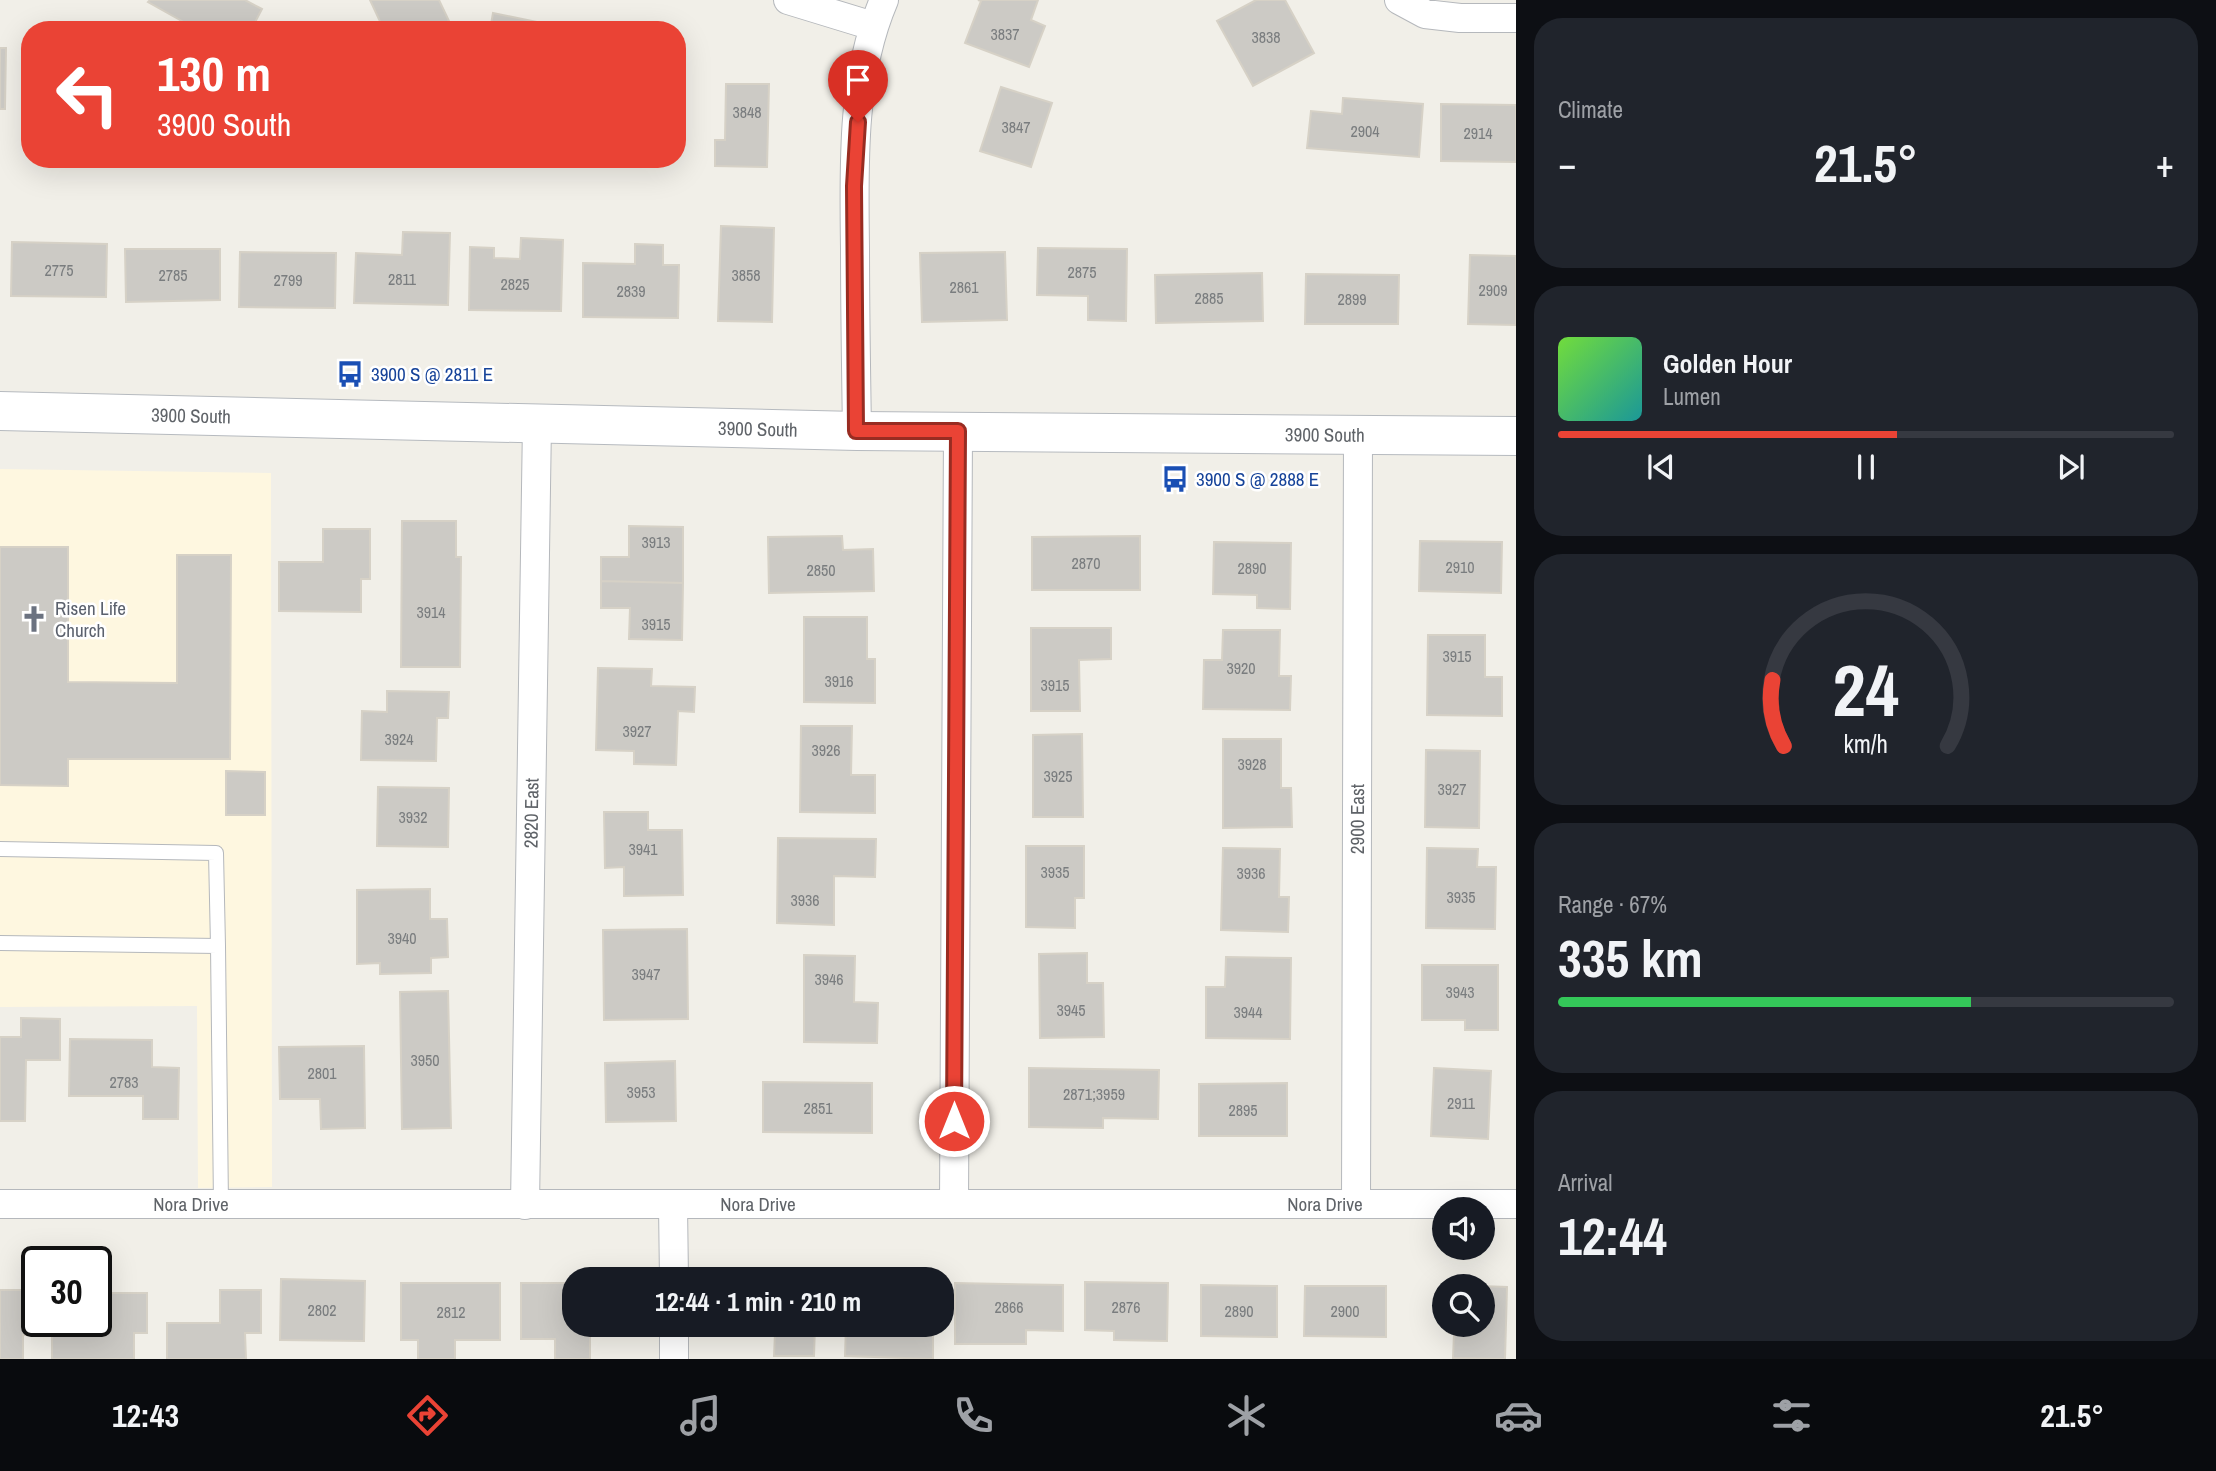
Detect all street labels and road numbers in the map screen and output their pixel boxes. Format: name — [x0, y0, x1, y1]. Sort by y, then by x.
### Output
street label: 3900 South — [151, 402, 231, 429]
street label: 3900 South — [718, 415, 798, 443]
street label: 3900 South — [1285, 421, 1365, 448]
street label: 2820 East — [517, 777, 545, 848]
street label: 2900 East — [1344, 783, 1370, 854]
street label: Nora Drive — [153, 1191, 229, 1217]
street label: Nora Drive — [720, 1191, 796, 1217]
street label: Nora Drive — [1287, 1191, 1363, 1217]

